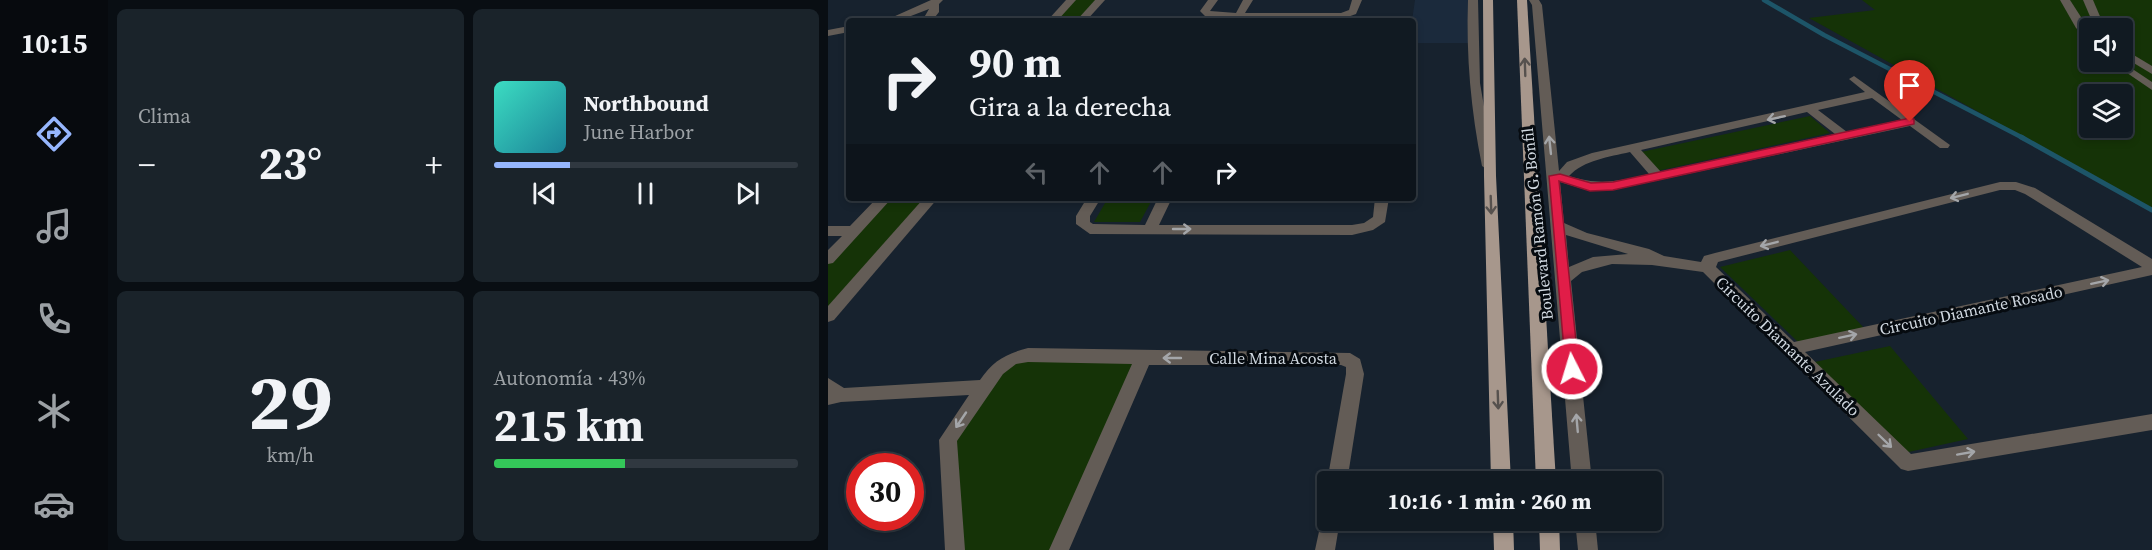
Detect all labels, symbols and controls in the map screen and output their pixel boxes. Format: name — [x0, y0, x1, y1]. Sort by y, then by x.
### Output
map controls — [2079, 18, 2133, 138]
button: sound — [2079, 18, 2133, 72]
text: 10:15 — [21, 25, 87, 62]
text: 90 m — [969, 33, 1062, 91]
icon: right — [870, 42, 948, 120]
one-way arrow — [1519, 57, 1530, 77]
pin — [1884, 60, 1935, 122]
icon: arrive — [1893, 69, 1926, 102]
button: layers — [2079, 84, 2133, 138]
text: Northbound — [584, 88, 709, 118]
text: Gira a la derecha — [969, 88, 1171, 125]
text: Clima — [138, 102, 191, 130]
icon: directions — [33, 113, 75, 155]
one-way arrow — [1766, 113, 1786, 124]
text: June Harbor — [584, 118, 694, 146]
street label: Boulevard Ramón G. Bonfil — [1516, 126, 1558, 321]
text: 23° — [258, 132, 322, 194]
one-way arrow — [1544, 136, 1555, 156]
text: − — [138, 142, 156, 187]
text: + — [425, 142, 442, 187]
icon: left — [1020, 156, 1053, 189]
icon: ahead — [1083, 156, 1116, 189]
icon: ahead — [1146, 156, 1179, 189]
icon: right — [1209, 156, 1242, 189]
icon: previous — [528, 177, 561, 210]
icon: pause — [629, 177, 662, 210]
icon: next — [731, 177, 764, 210]
one-way arrow — [1949, 191, 1968, 203]
one-way arrow — [1485, 195, 1497, 215]
icon: music — [33, 205, 75, 247]
one-way arrow — [1172, 224, 1192, 235]
one-way arrow — [1760, 238, 1779, 250]
street label: Circuito Diamante Azulado — [1711, 271, 1865, 421]
one-way arrow — [2089, 276, 2109, 287]
street label: Circuito Diamante Rosado — [1878, 280, 2065, 340]
icon: phone — [33, 298, 75, 340]
one-way arrow — [1838, 330, 1857, 342]
position arrow — [1540, 337, 1604, 401]
street label: Calle Mina Acosta — [1209, 347, 1338, 369]
text: 29 — [248, 348, 333, 455]
one-way arrow — [1162, 352, 1182, 364]
text: Autonomía · 43% — [494, 364, 646, 392]
icon: climate — [33, 390, 75, 432]
one-way arrow — [1493, 390, 1504, 410]
text: 215 km — [494, 394, 644, 456]
one-way arrow — [955, 411, 967, 428]
one-way arrow — [1571, 414, 1582, 434]
one-way arrow — [1878, 433, 1893, 448]
text: km/h — [266, 441, 314, 469]
one-way arrow — [1955, 448, 1975, 459]
speed limit sign: 30 — [846, 453, 924, 531]
icon: car — [33, 483, 75, 525]
text: 10:16 · 1 min · 260 m — [1388, 486, 1591, 516]

